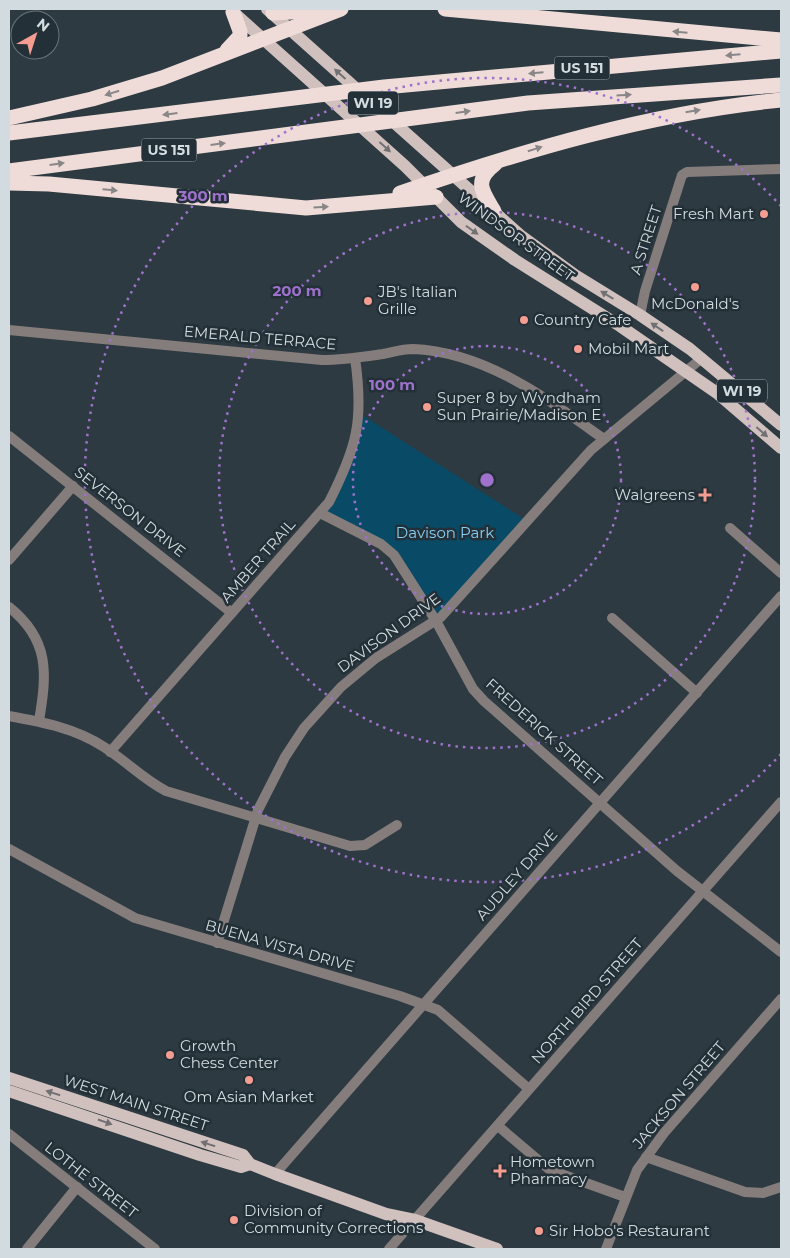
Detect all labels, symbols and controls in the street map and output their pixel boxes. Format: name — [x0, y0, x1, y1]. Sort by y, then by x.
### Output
north arrow — [10, 10, 60, 60]
text: N — [33, 14, 53, 35]
one-way arrow — [672, 28, 688, 36]
one-way arrow — [724, 51, 740, 59]
road number: US 151 — [554, 56, 610, 80]
one-way arrow — [335, 68, 347, 80]
one-way arrow — [528, 69, 544, 77]
one-way arrow — [105, 90, 120, 98]
one-way arrow — [616, 90, 632, 98]
road number: WI 19 — [348, 92, 398, 115]
one-way arrow — [685, 107, 701, 115]
one-way arrow — [455, 108, 471, 116]
one-way arrow — [162, 110, 178, 118]
road number: US 151 — [142, 138, 196, 162]
one-way arrow — [211, 140, 227, 148]
one-way arrow — [378, 141, 390, 153]
one-way arrow — [528, 145, 543, 153]
one-way arrow — [49, 160, 65, 168]
one-way arrow — [102, 186, 118, 194]
text: 300 m — [177, 186, 228, 205]
street label: WINDSOR STREET — [454, 188, 579, 285]
street label: A STREET — [625, 202, 666, 277]
one-way arrow — [313, 203, 329, 211]
place label: Fresh Mart — [673, 204, 754, 223]
marker: Fresh Mart — [758, 208, 770, 220]
one-way arrow — [466, 224, 479, 234]
text: 200 m — [272, 281, 322, 300]
marker: McDonald's — [689, 281, 701, 293]
place label: JB's Italian Grille — [377, 282, 457, 318]
one-way arrow — [601, 291, 614, 300]
place label: McDonald's — [651, 294, 739, 313]
marker: JB's Italian Grille — [362, 295, 374, 307]
place label: Country Cafe — [534, 310, 631, 329]
marker: Country Cafe — [518, 314, 530, 326]
street label: EMERALD TERRACE — [183, 321, 337, 354]
one-way arrow — [650, 322, 664, 331]
place label: Mobil Mart — [588, 339, 669, 358]
marker: Mobil Mart — [572, 343, 584, 355]
text: 100 m — [369, 375, 415, 394]
road number: WI 19 — [717, 380, 767, 402]
place label: Super 8 by Wyndham Sun Prairie/Madison E — [437, 388, 601, 424]
marker: Super 8 by Wyndham Sun Prairie/Madison E — [421, 401, 433, 413]
one-way arrow — [755, 426, 768, 437]
street label: SEVERSON DRIVE — [71, 462, 190, 561]
centre of rings — [478, 471, 496, 489]
place label: Walgreens — [615, 485, 695, 504]
marker: Walgreens — [699, 489, 711, 501]
street label: AMBER TRAIL — [216, 515, 299, 606]
park label: Davison Park — [396, 523, 494, 542]
street label: DAVISON DRIVE — [333, 589, 444, 676]
street label: FREDERICK STREET — [482, 674, 607, 789]
street label: AUDLEY DRIVE — [472, 825, 561, 924]
street label: BUENA VISTA DRIVE — [203, 915, 357, 976]
street label: NORTH BIRD STREET — [527, 934, 647, 1067]
place label: Growth Chess Center — [180, 1036, 279, 1072]
street label: JACKSON STREET — [628, 1037, 729, 1153]
marker: Growth Chess Center — [164, 1049, 176, 1061]
street label: WEST MAIN STREET — [61, 1070, 211, 1135]
marker: Om Asian Market — [243, 1074, 255, 1086]
place label: Om Asian Market — [184, 1087, 314, 1106]
one-way arrow — [46, 1088, 61, 1096]
one-way arrow — [98, 1119, 113, 1127]
street label: LOTHE STREET — [41, 1137, 142, 1222]
one-way arrow — [200, 1139, 215, 1147]
place label: Hometown Pharmacy — [510, 1152, 595, 1188]
marker: Hometown Pharmacy — [494, 1165, 506, 1177]
place label: Division of Community Corrections — [244, 1201, 423, 1237]
marker: Division of Community Corrections — [228, 1214, 240, 1226]
place label: Sir Hobo's Restaurant — [549, 1221, 710, 1240]
marker: Sir Hobo's Restaurant — [533, 1225, 545, 1237]

